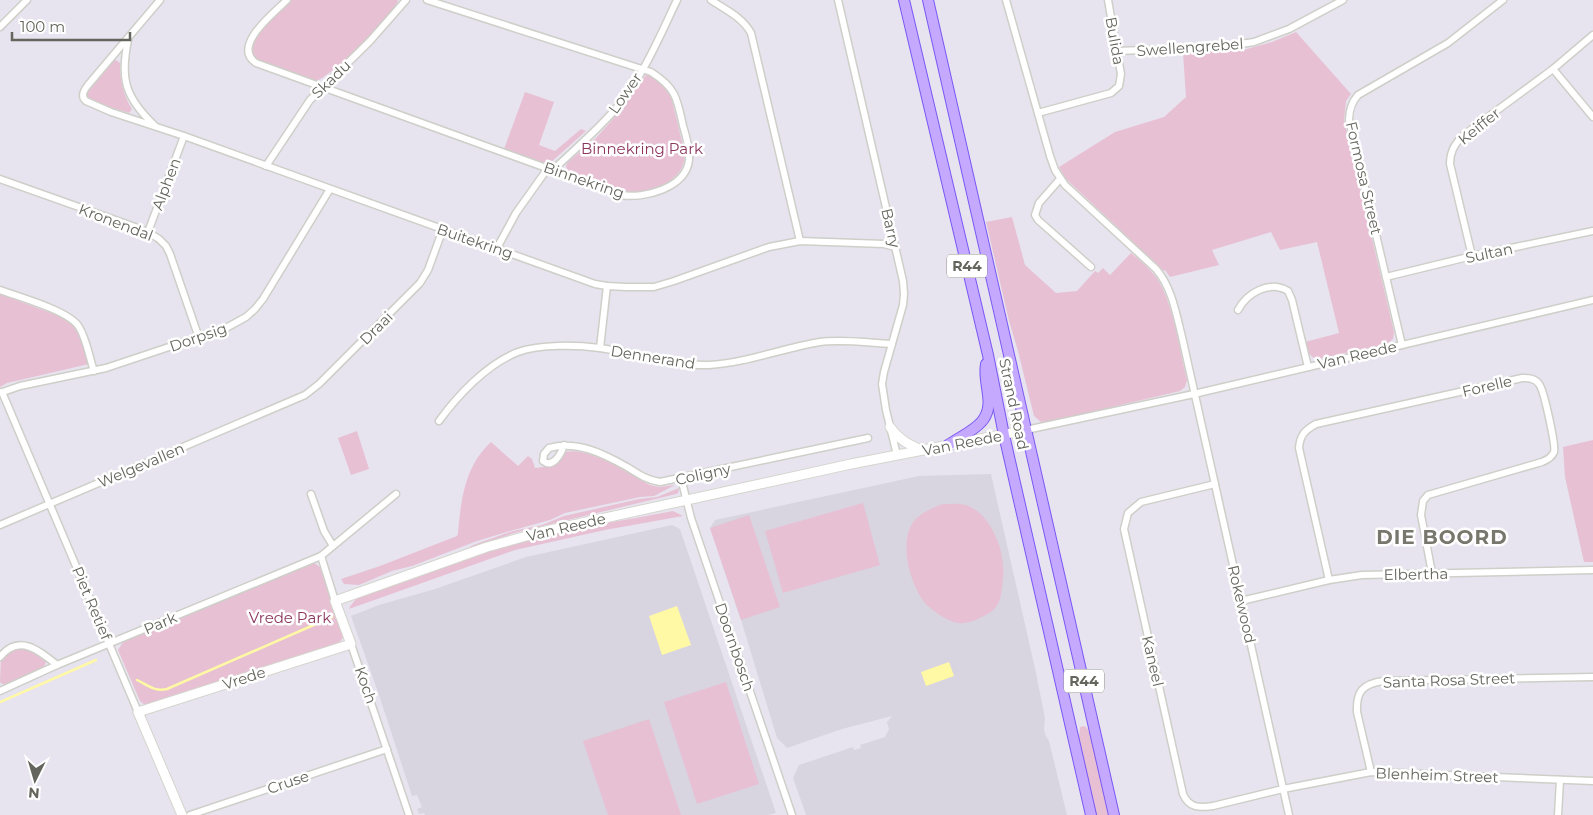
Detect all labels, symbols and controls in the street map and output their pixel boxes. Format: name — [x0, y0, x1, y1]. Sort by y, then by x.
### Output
scale bar — [12, 10, 130, 42]
street label: Bulida — [1101, 15, 1129, 67]
text: 100 m — [20, 17, 65, 36]
street label: Swellengrebel — [1136, 34, 1244, 60]
street label: Skadu — [307, 56, 355, 102]
street label: Lower — [604, 69, 646, 117]
street label: Keiffer — [1454, 103, 1504, 149]
street label: Formosa Street — [1342, 120, 1386, 236]
park label: Binnekring Park — [581, 139, 703, 158]
street label: Alphen — [147, 155, 185, 213]
street label: Binnekring — [541, 157, 627, 203]
street label: Kronendal — [76, 199, 156, 245]
street label: Barry — [877, 206, 905, 251]
street label: Buitekring — [434, 219, 516, 263]
street label: Sultan — [1464, 239, 1514, 267]
road number: R44 — [947, 255, 987, 278]
street label: Draai — [355, 307, 397, 349]
street label: Dorpsig — [167, 318, 229, 356]
street label: Van Reede — [1316, 337, 1398, 373]
street label: Dennerand — [609, 341, 697, 373]
street label: Strand Road — [995, 357, 1033, 451]
street label: Forelle — [1460, 371, 1514, 401]
street label: Van Reede — [921, 426, 1003, 460]
street label: Welgevallen — [95, 438, 187, 492]
street label: Coligny — [674, 459, 733, 489]
street label: Van Reede — [525, 509, 607, 545]
district label: DIE BOORD — [1376, 525, 1508, 549]
street label: Piet Retief — [68, 563, 116, 643]
street label: Rokewood — [1224, 563, 1260, 645]
street label: Elbertha — [1384, 564, 1448, 584]
street label: Doornbosch — [711, 600, 759, 694]
street label: Park — [141, 608, 180, 638]
park label: Vrede Park — [249, 608, 331, 627]
street label: Kaneel — [1138, 634, 1168, 688]
street label: Vrede — [220, 662, 268, 694]
street label: Koch — [351, 664, 381, 706]
street label: Santa Rosa Street — [1382, 668, 1516, 692]
road number: R44 — [1064, 669, 1104, 692]
north arrow — [10, 755, 60, 805]
street label: Blenheim Street — [1375, 763, 1499, 787]
street label: Cruse — [265, 766, 311, 798]
text: N — [27, 783, 40, 802]

